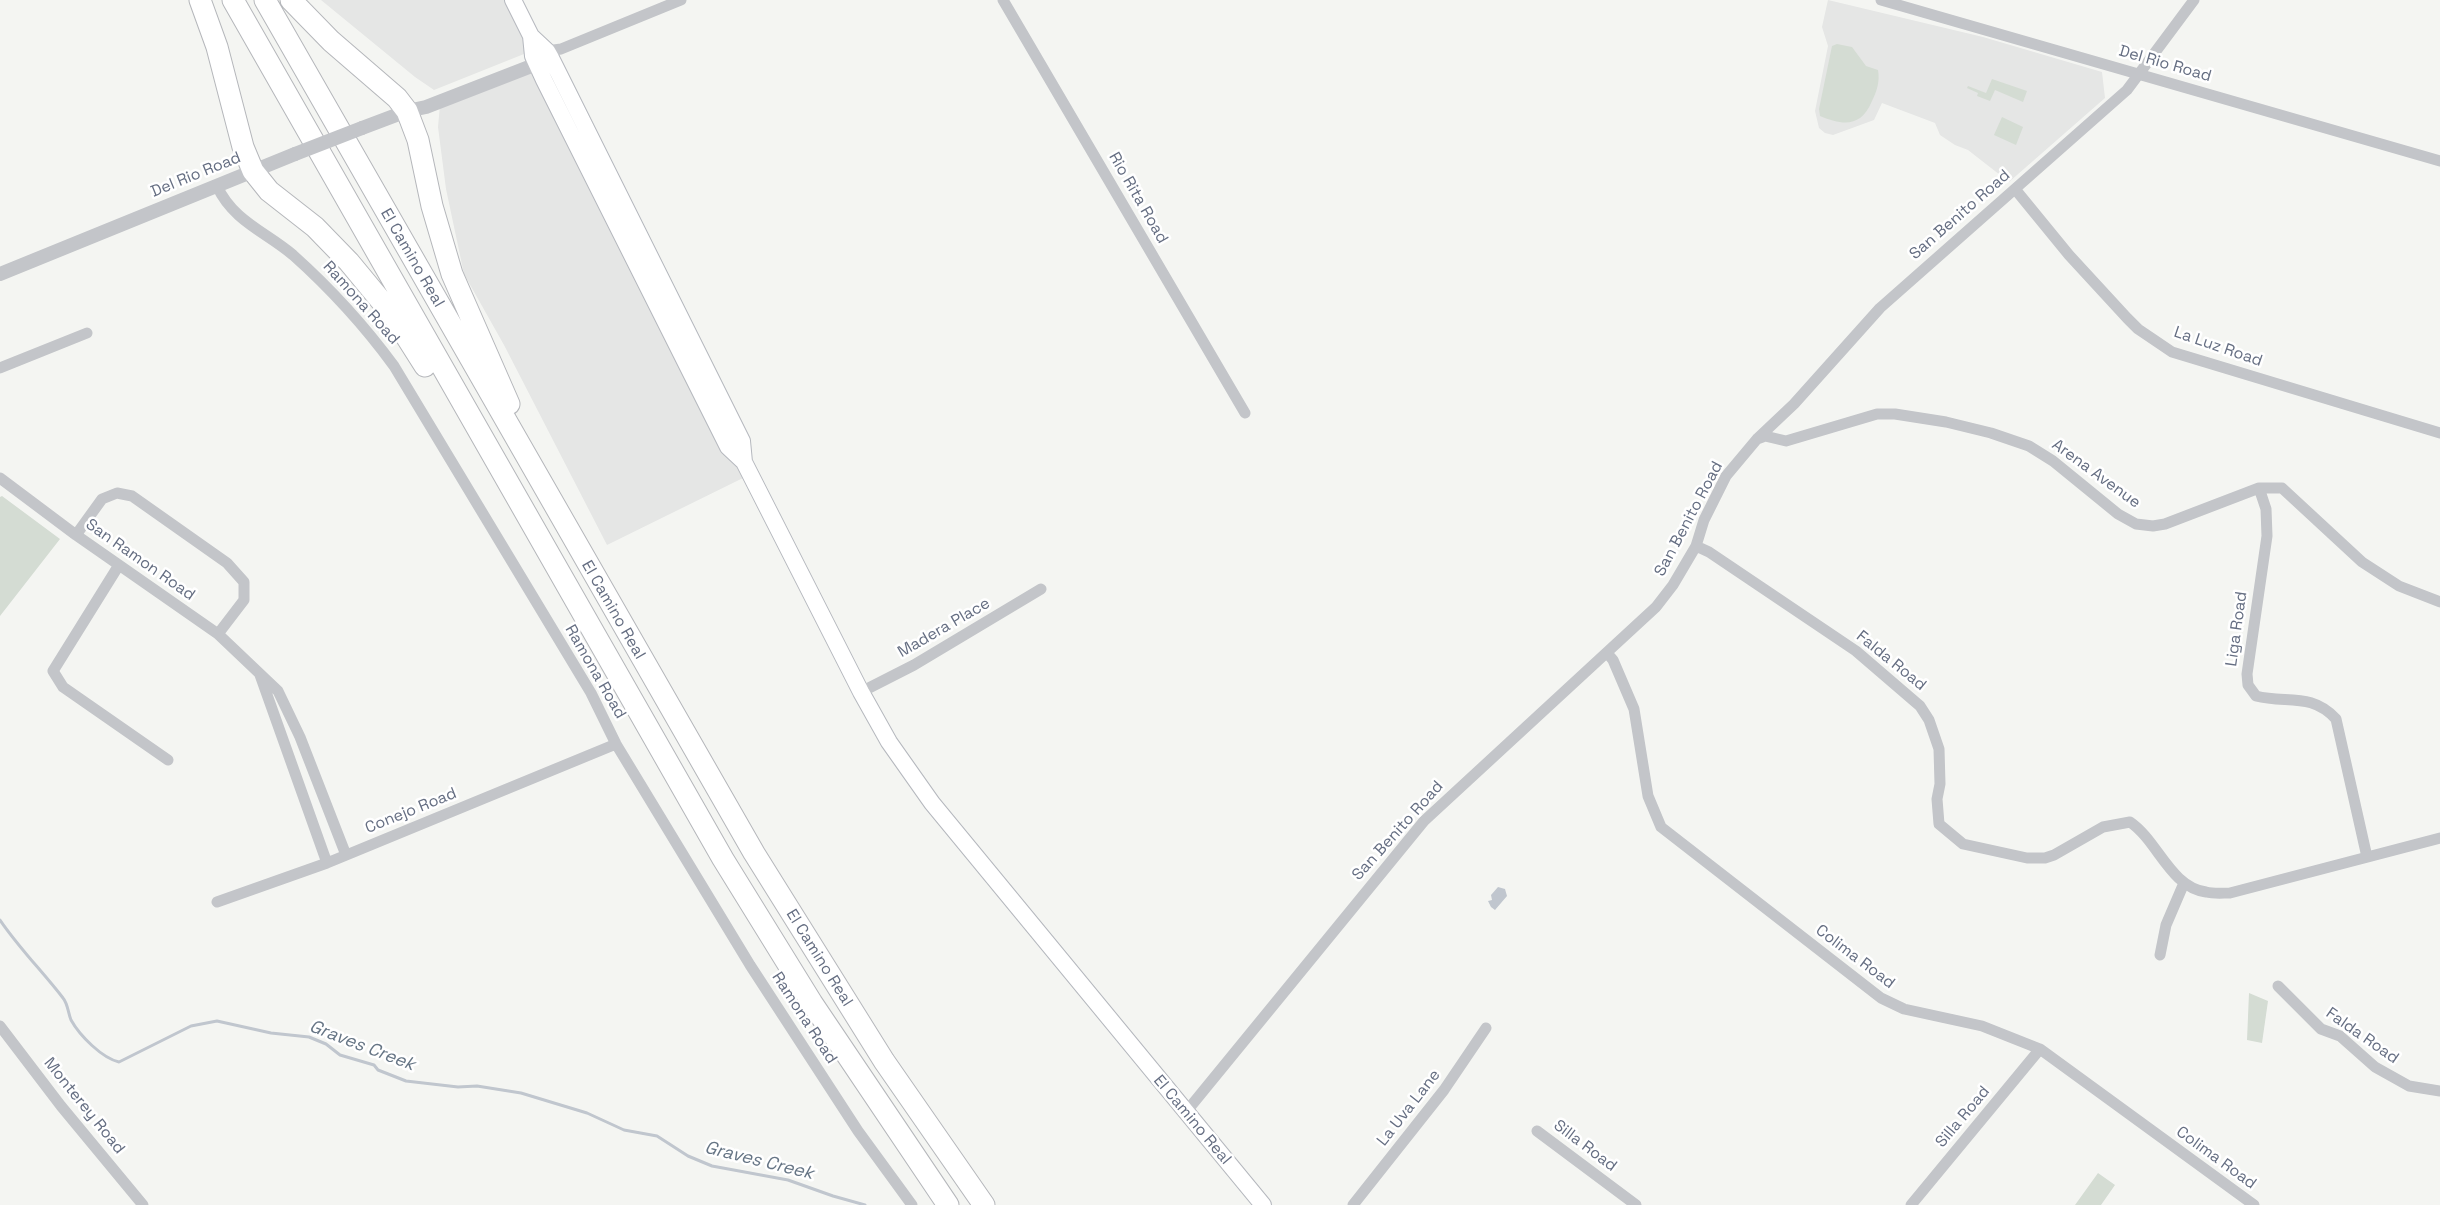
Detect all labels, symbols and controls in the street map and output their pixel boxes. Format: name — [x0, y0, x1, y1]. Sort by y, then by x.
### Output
street label: Del Rio Road — [2117, 42, 2213, 86]
street label: Del Rio Road — [148, 148, 244, 202]
street label: Rio Rita Road — [1104, 149, 1172, 247]
street label: San Benito Road — [1906, 166, 2014, 264]
street label: El Camino Real — [376, 205, 448, 311]
street label: Ramona Road — [319, 257, 403, 349]
street label: La Luz Road — [2171, 323, 2265, 371]
street label: Arena Avenue — [2048, 435, 2144, 513]
street label: San Benito Road — [1651, 458, 1727, 580]
street label: San Ramon Road — [82, 515, 198, 605]
street label: El Camino Real — [577, 557, 649, 663]
street label: Liga Road — [2222, 590, 2252, 668]
street label: Madera Place — [894, 594, 994, 662]
street label: Ramona Road — [560, 622, 630, 722]
street label: Falda Road — [1852, 627, 1930, 695]
street label: San Benito Road — [1348, 777, 1448, 885]
street label: Conejo Road — [363, 784, 459, 838]
street label: El Camino Real — [782, 906, 856, 1010]
street label: Colima Road — [1812, 921, 1898, 993]
street label: Ramona Road — [767, 969, 841, 1067]
street label: Falda Road — [2322, 1004, 2402, 1068]
water label: Graves Creek — [306, 1016, 418, 1076]
street label: Monterey Road — [39, 1054, 129, 1158]
street label: La Uva Lane — [1373, 1066, 1445, 1150]
street label: El Camino Real — [1149, 1071, 1235, 1169]
street label: Silla Road — [1932, 1082, 1994, 1152]
street label: Silla Road — [1550, 1116, 1620, 1176]
street label: Colima Road — [2172, 1123, 2260, 1193]
water label: Graves Creek — [702, 1137, 816, 1185]

